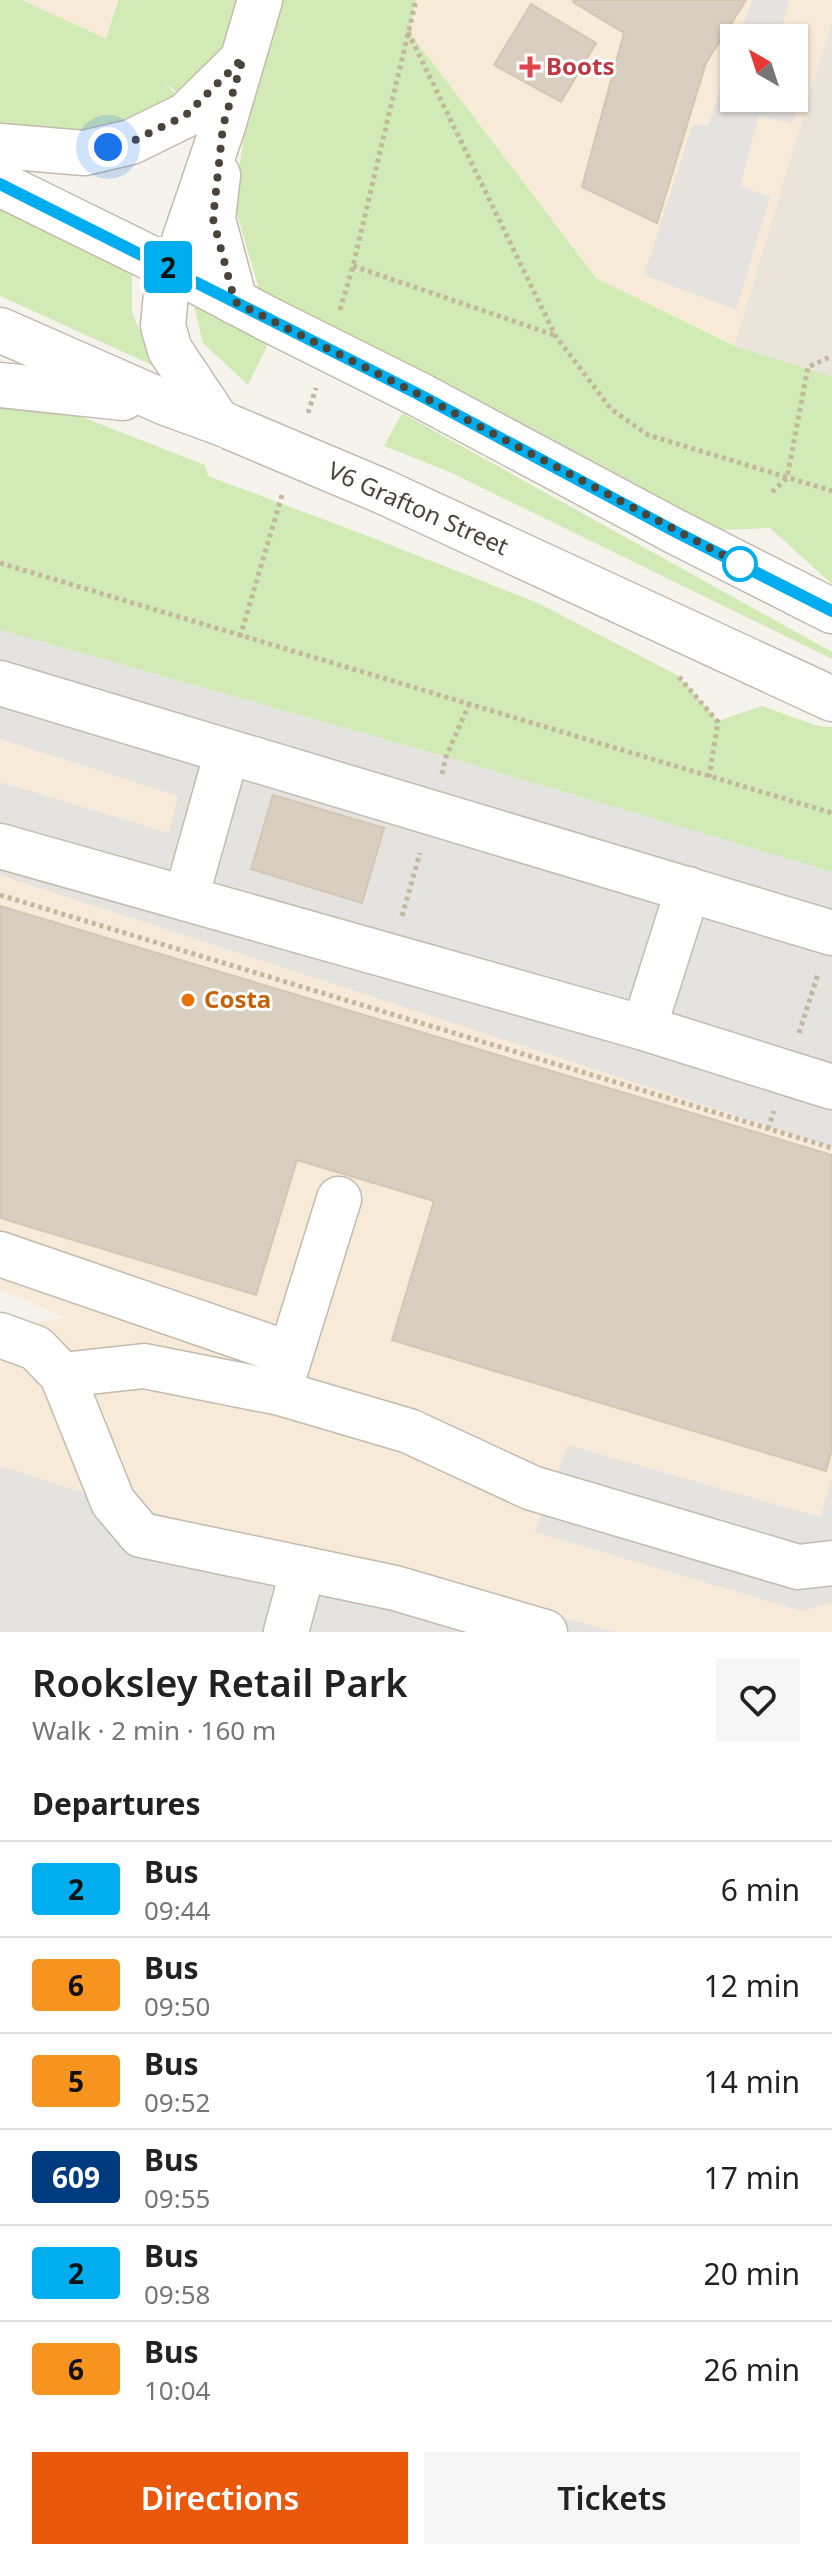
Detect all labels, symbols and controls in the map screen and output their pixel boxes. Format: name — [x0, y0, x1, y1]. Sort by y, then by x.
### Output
north arrow — [720, 24, 808, 112]
map controls — [720, 24, 808, 112]
place label: Boots — [546, 49, 614, 82]
marker: Boots — [521, 58, 539, 76]
your location — [88, 127, 128, 167]
line badge: 2 — [142, 241, 194, 293]
text: 2 — [160, 248, 176, 286]
street label: V6 Grafton Street — [323, 453, 514, 562]
unlabelled marker — [723, 547, 757, 581]
place label: Costa — [204, 982, 271, 1015]
marker: Costa — [179, 991, 197, 1009]
text: Rooksley Retail Park — [32, 1656, 407, 1708]
button: heart — [716, 1658, 800, 1742]
text: Walk · 2 min · 160 m — [32, 1712, 276, 1748]
text: Departures — [32, 1783, 201, 1824]
text: Bus — [144, 1851, 199, 1892]
text: 6 min — [721, 1869, 800, 1910]
text: 2 — [68, 1870, 84, 1908]
text: 09:44 — [144, 1892, 210, 1928]
text: Bus — [144, 1947, 199, 1988]
text: 12 min — [704, 1965, 800, 2006]
text: 6 — [68, 1966, 84, 2004]
text: 09:50 — [144, 1988, 210, 2024]
text: Bus — [144, 2043, 199, 2084]
text: 14 min — [704, 2061, 800, 2102]
text: 5 — [68, 2062, 84, 2100]
text: 09:52 — [144, 2084, 210, 2120]
text: Bus — [144, 2139, 199, 2180]
text: 17 min — [704, 2157, 800, 2198]
text: 609 — [52, 2158, 100, 2196]
text: 09:55 — [144, 2180, 210, 2216]
text: Bus — [144, 2235, 199, 2276]
text: 20 min — [704, 2253, 800, 2294]
text: 2 — [68, 2254, 84, 2292]
text: 09:58 — [144, 2276, 210, 2312]
text: Bus — [144, 2331, 199, 2372]
text: 26 min — [704, 2349, 800, 2390]
text: 6 — [68, 2350, 84, 2388]
text: 10:04 — [144, 2372, 210, 2408]
button: Directions — [32, 2452, 408, 2544]
button: Tickets — [424, 2452, 800, 2544]

